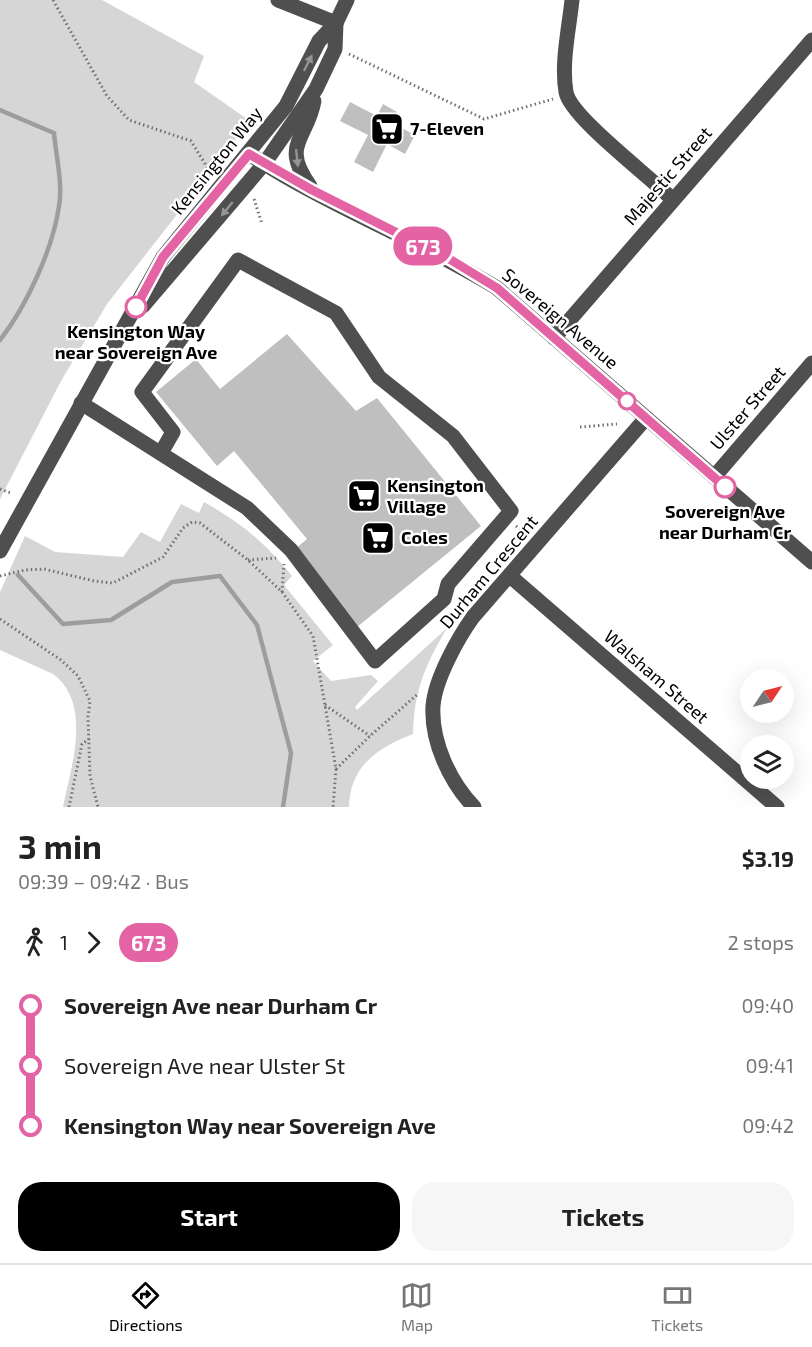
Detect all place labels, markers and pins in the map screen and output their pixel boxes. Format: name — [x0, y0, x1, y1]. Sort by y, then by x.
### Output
supermarket icon: 7-Eleven — [369, 111, 405, 147]
place label: 7-Eleven — [410, 117, 484, 139]
marker: Kensington Way near Sovereign Ave — [125, 296, 147, 318]
place label: Kensington Way near Sovereign Ave — [55, 320, 217, 363]
unlabelled marker — [618, 392, 636, 410]
place label: Kensington Village — [387, 474, 484, 517]
marker: Sovereign Ave near Durham Cr — [714, 476, 736, 498]
supermarket icon: Kensington Village — [346, 478, 382, 514]
place label: Sovereign Ave near Durham Cr — [659, 500, 791, 543]
supermarket icon: Coles — [360, 520, 396, 556]
place label: Coles — [401, 526, 448, 548]

